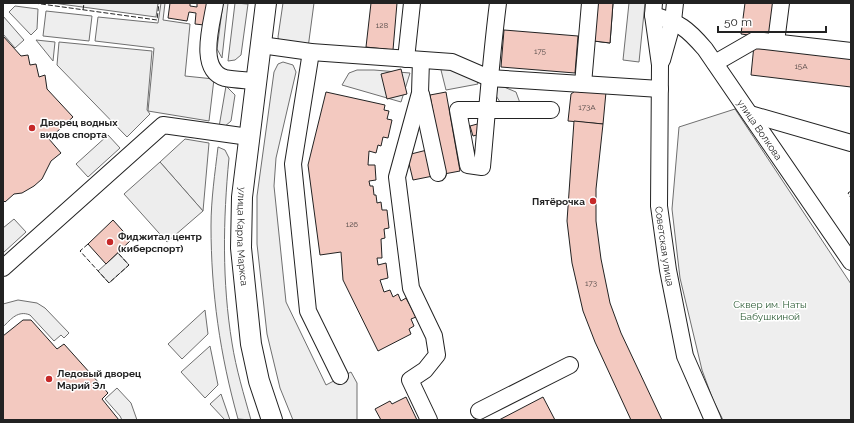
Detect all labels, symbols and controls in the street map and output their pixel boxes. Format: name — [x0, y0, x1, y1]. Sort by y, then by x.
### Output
scale bar — [718, 8, 826, 34]
text: 50 m — [724, 15, 752, 29]
house number: 128 — [376, 20, 388, 30]
house number: 175 — [534, 46, 547, 56]
house number: 15А — [794, 61, 808, 71]
street label: улица Волкова — [736, 97, 785, 162]
house number: 173А — [578, 102, 596, 112]
place label: Дворец водных видов спорта — [40, 117, 118, 140]
marker: Дворец водных видов спорта — [27, 123, 37, 133]
street label: улица Карла Маркса — [235, 187, 250, 286]
place label: Пятёрочка — [532, 196, 585, 207]
marker: Пятёрочка — [588, 196, 598, 206]
street label: Советская улица — [654, 205, 677, 287]
house number: 126 — [346, 219, 358, 229]
place label: Фиджитал центр (киберспорт) — [118, 231, 203, 254]
marker: Фиджитал центр (киберспорт) — [105, 237, 115, 247]
house number: 173 — [585, 278, 597, 288]
park label: Сквер им. Наты Бабушкиной — [733, 299, 807, 322]
place label: Ледовый дворец Марий Эл — [57, 368, 141, 391]
marker: Ледовый дворец Марий Эл — [44, 374, 54, 384]

